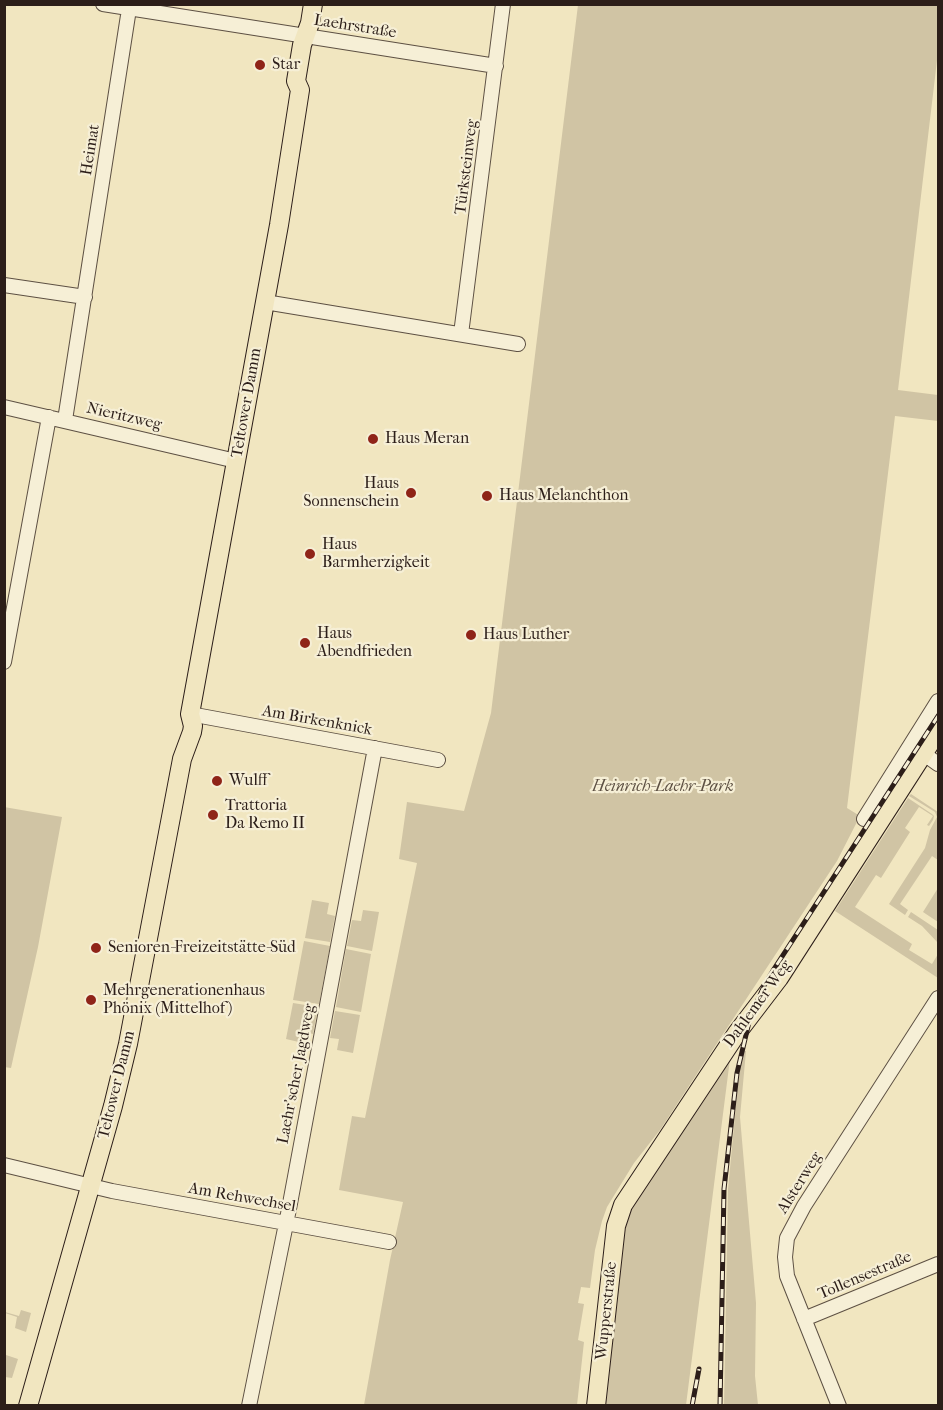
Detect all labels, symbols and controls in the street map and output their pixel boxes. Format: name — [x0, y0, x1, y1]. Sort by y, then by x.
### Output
street label: Laehrstraße — [312, 11, 398, 43]
place label: Star — [272, 55, 300, 75]
marker: Star — [253, 58, 267, 72]
street label: Türksteinweg — [452, 118, 482, 216]
street label: Heimat — [77, 123, 105, 177]
street label: Teltower Damm — [228, 347, 266, 459]
street label: Nieritzweg — [84, 399, 164, 435]
place label: Haus Meran — [385, 429, 469, 449]
marker: Haus Meran — [366, 432, 380, 446]
place label: Haus Sonnenschein — [303, 474, 399, 512]
marker: Haus Sonnenschein — [404, 486, 418, 500]
place label: Haus Melanchthon — [499, 486, 628, 506]
marker: Haus Melanchthon — [480, 489, 494, 503]
place label: Haus Barmherzigkeit — [322, 535, 430, 573]
marker: Haus Barmherzigkeit — [303, 547, 317, 561]
place label: Haus Abendfrieden — [317, 624, 412, 662]
place label: Haus Luther — [483, 625, 569, 645]
marker: Haus Luther — [464, 628, 478, 642]
marker: Haus Abendfrieden — [298, 636, 312, 650]
street label: Am Birkenknick — [260, 702, 374, 740]
place label: Wulff — [229, 771, 267, 791]
marker: Wulff — [210, 774, 224, 788]
park label: Heinrich-Laehr-Park — [592, 777, 734, 797]
place label: Trattoria Da Remo II — [225, 796, 305, 834]
marker: Trattoria Da Remo II — [206, 808, 220, 822]
place label: Senioren-Freizeitstätte-Süd — [108, 938, 296, 958]
marker: Senioren-Freizeitstätte-Süd — [89, 941, 103, 955]
street label: Dahlemer Weg — [720, 957, 796, 1051]
place label: Mehrgenerationenhaus Phönix (Mittelhof) — [103, 981, 265, 1019]
marker: Mehrgenerationenhaus Phönix (Mittelhof) — [84, 993, 98, 1007]
street label: Laehr'scher Jagdweg — [274, 1002, 320, 1146]
street label: Teltower Damm — [94, 1029, 140, 1141]
street label: Alsterweg — [773, 1149, 827, 1217]
street label: Am Rehwechsel — [187, 1179, 297, 1217]
street label: Tollensestraße — [815, 1248, 915, 1304]
street label: Wupperstraße — [592, 1261, 622, 1361]

